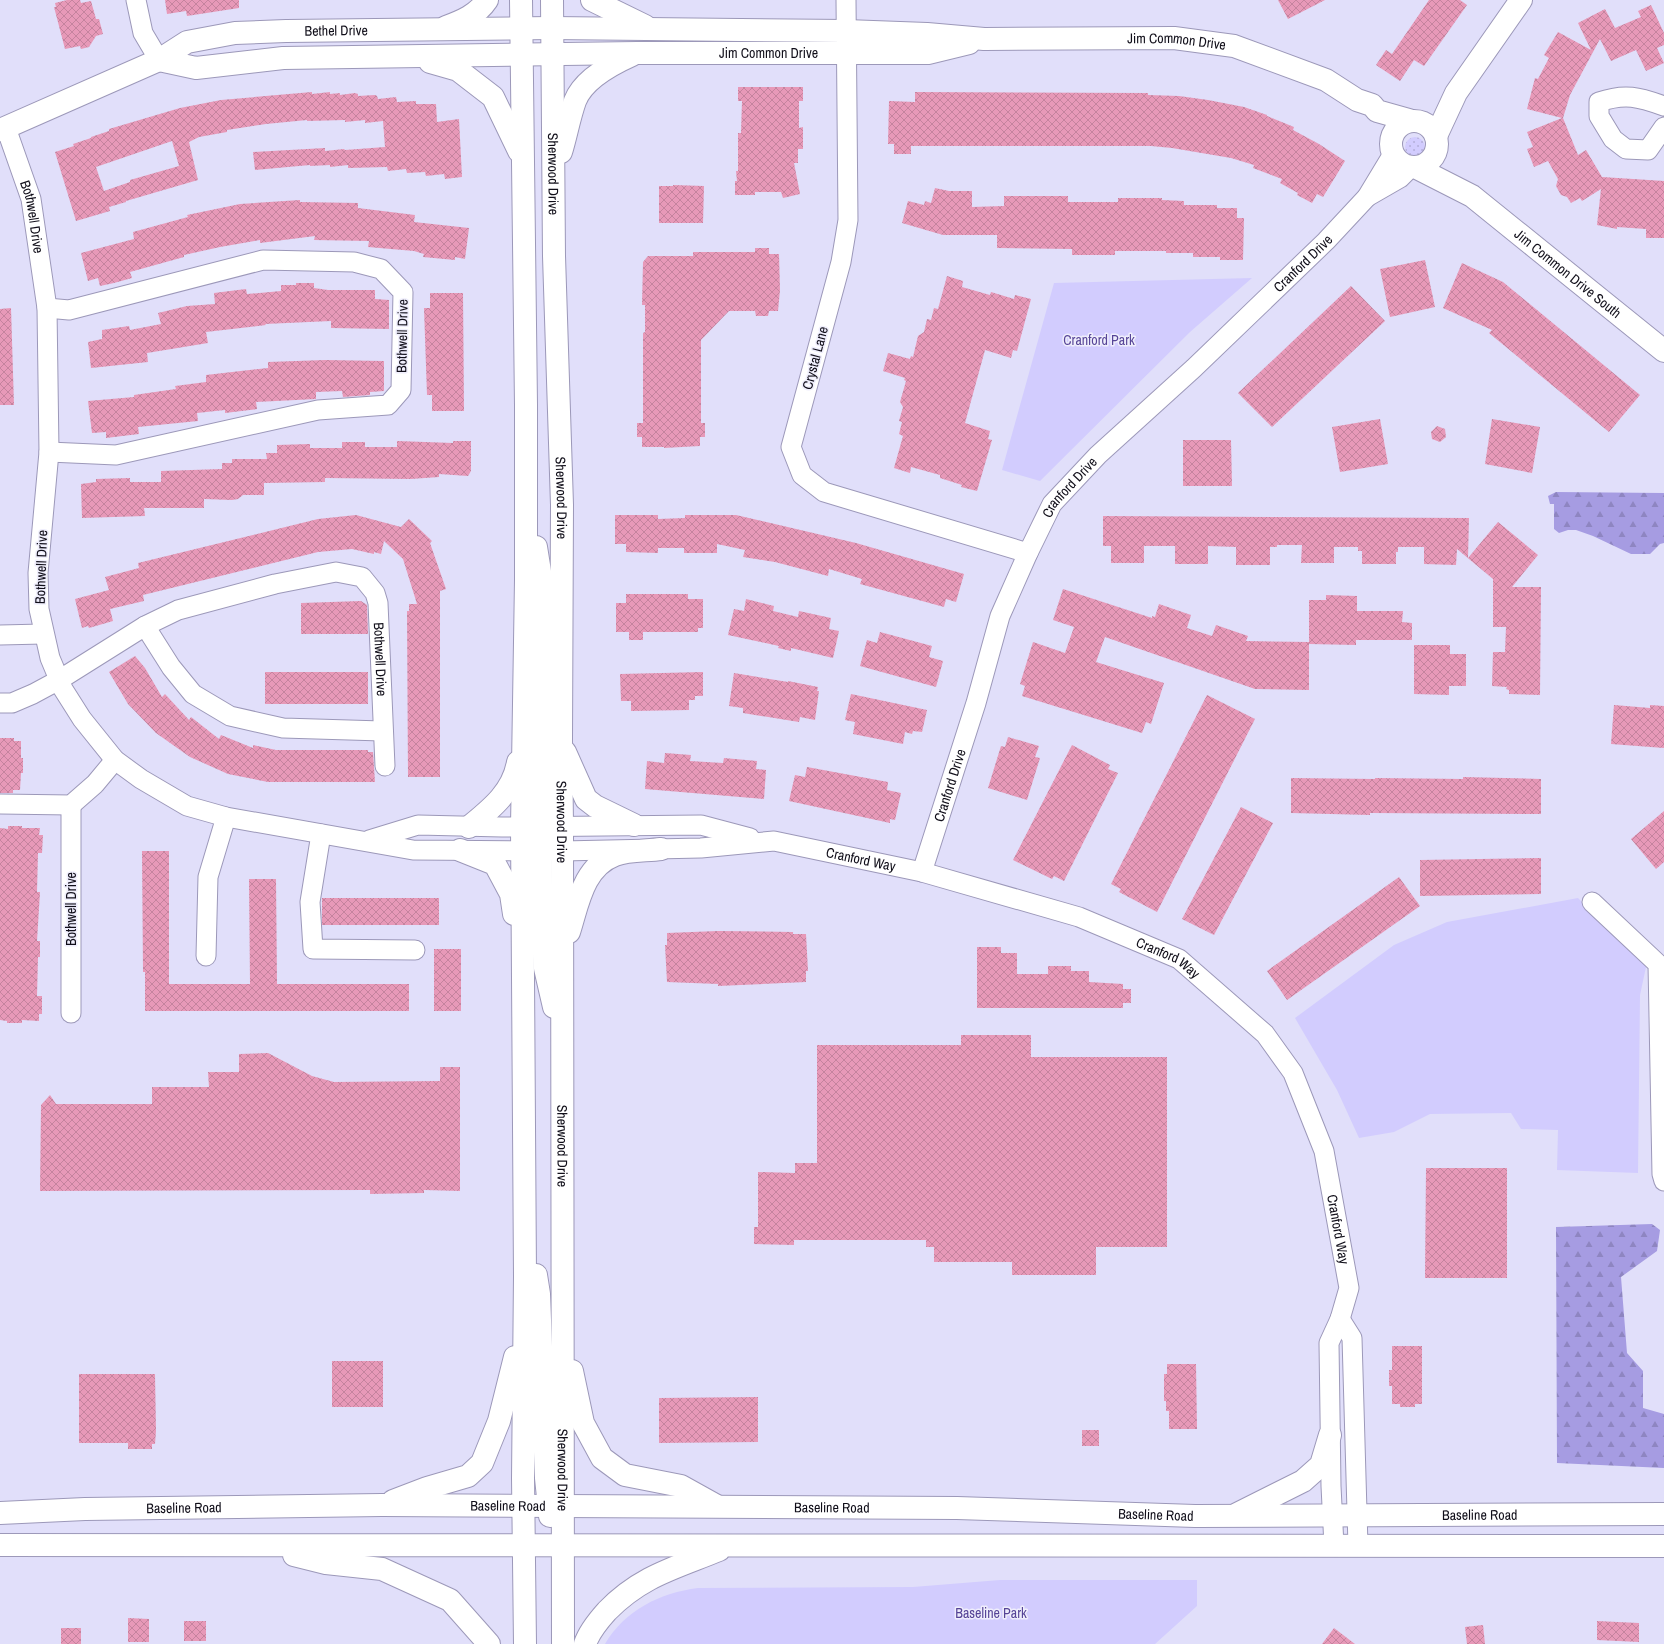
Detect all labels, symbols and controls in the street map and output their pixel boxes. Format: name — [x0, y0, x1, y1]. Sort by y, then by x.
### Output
street label: Bethel Drive — [304, 21, 368, 40]
street label: Jim Common Drive — [1127, 29, 1227, 54]
street label: Jim Common Drive — [719, 44, 818, 62]
street label: Sherwood Drive — [544, 133, 563, 215]
street label: Bothwell Drive — [16, 178, 48, 255]
street label: Jim Common Drive South — [1511, 225, 1625, 322]
street label: Cranford Drive — [1269, 231, 1336, 296]
street label: Bothwell Drive — [392, 299, 412, 373]
street label: Crystal Lane — [798, 325, 832, 391]
park label: Cranford Park — [1063, 331, 1135, 349]
street label: Cranford Drive — [1038, 453, 1101, 520]
street label: Sherwood Drive — [551, 456, 571, 539]
street label: Bothwell Drive — [31, 530, 51, 604]
street label: Bothwell Drive — [370, 622, 391, 697]
street label: Cranford Drive — [930, 747, 970, 824]
street label: Sherwood Drive — [552, 781, 571, 863]
street label: Cranford Way — [825, 843, 897, 875]
street label: Bothwell Drive — [62, 872, 80, 946]
street label: Cranford Way — [1134, 933, 1204, 982]
street label: Sherwood Drive — [553, 1105, 571, 1187]
street label: Cranford Way — [1323, 1193, 1354, 1266]
street label: Sherwood Drive — [554, 1429, 572, 1511]
street label: Baseline Road — [470, 1496, 546, 1515]
street label: Baseline Road — [146, 1498, 222, 1517]
street label: Baseline Road — [794, 1498, 870, 1517]
street label: Baseline Road — [1118, 1504, 1194, 1525]
street label: Baseline Road — [1442, 1506, 1517, 1524]
park label: Baseline Park — [955, 1604, 1027, 1622]

